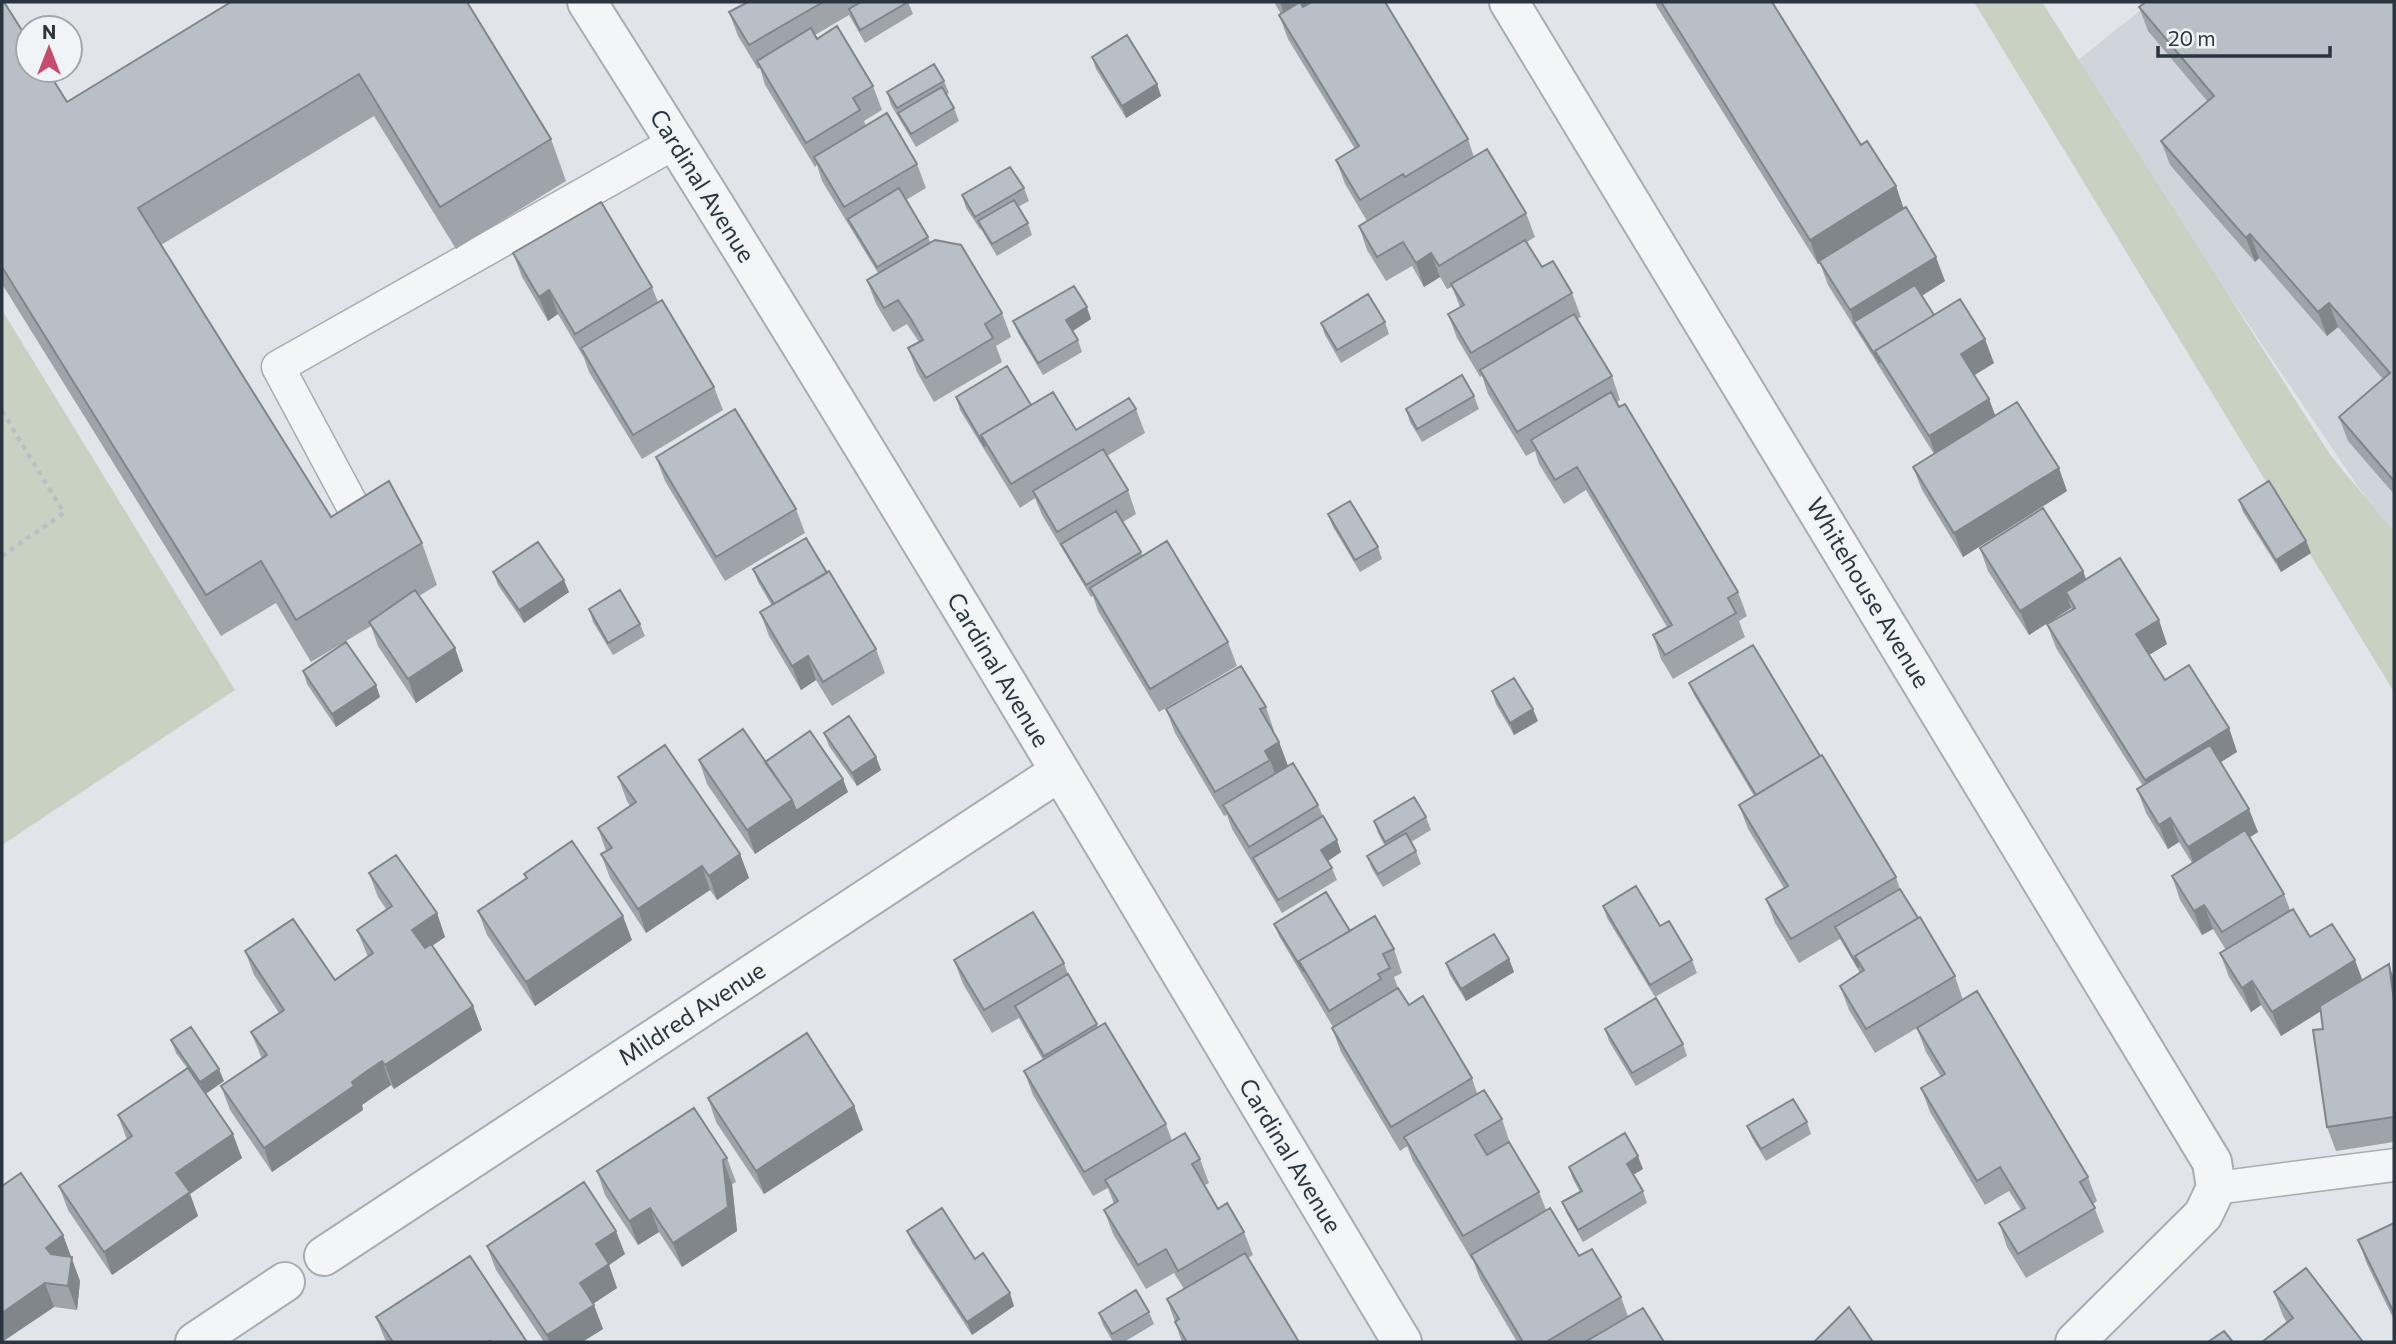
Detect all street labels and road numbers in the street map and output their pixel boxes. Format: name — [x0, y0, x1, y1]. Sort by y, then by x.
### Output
street label: Cardinal Avenue — [645, 103, 762, 267]
street label: Whitehouse Avenue — [1801, 492, 1937, 692]
street label: Cardinal Avenue — [942, 587, 1057, 752]
street label: Mildred Avenue — [612, 954, 770, 1071]
street label: Cardinal Avenue — [1234, 1073, 1349, 1238]

